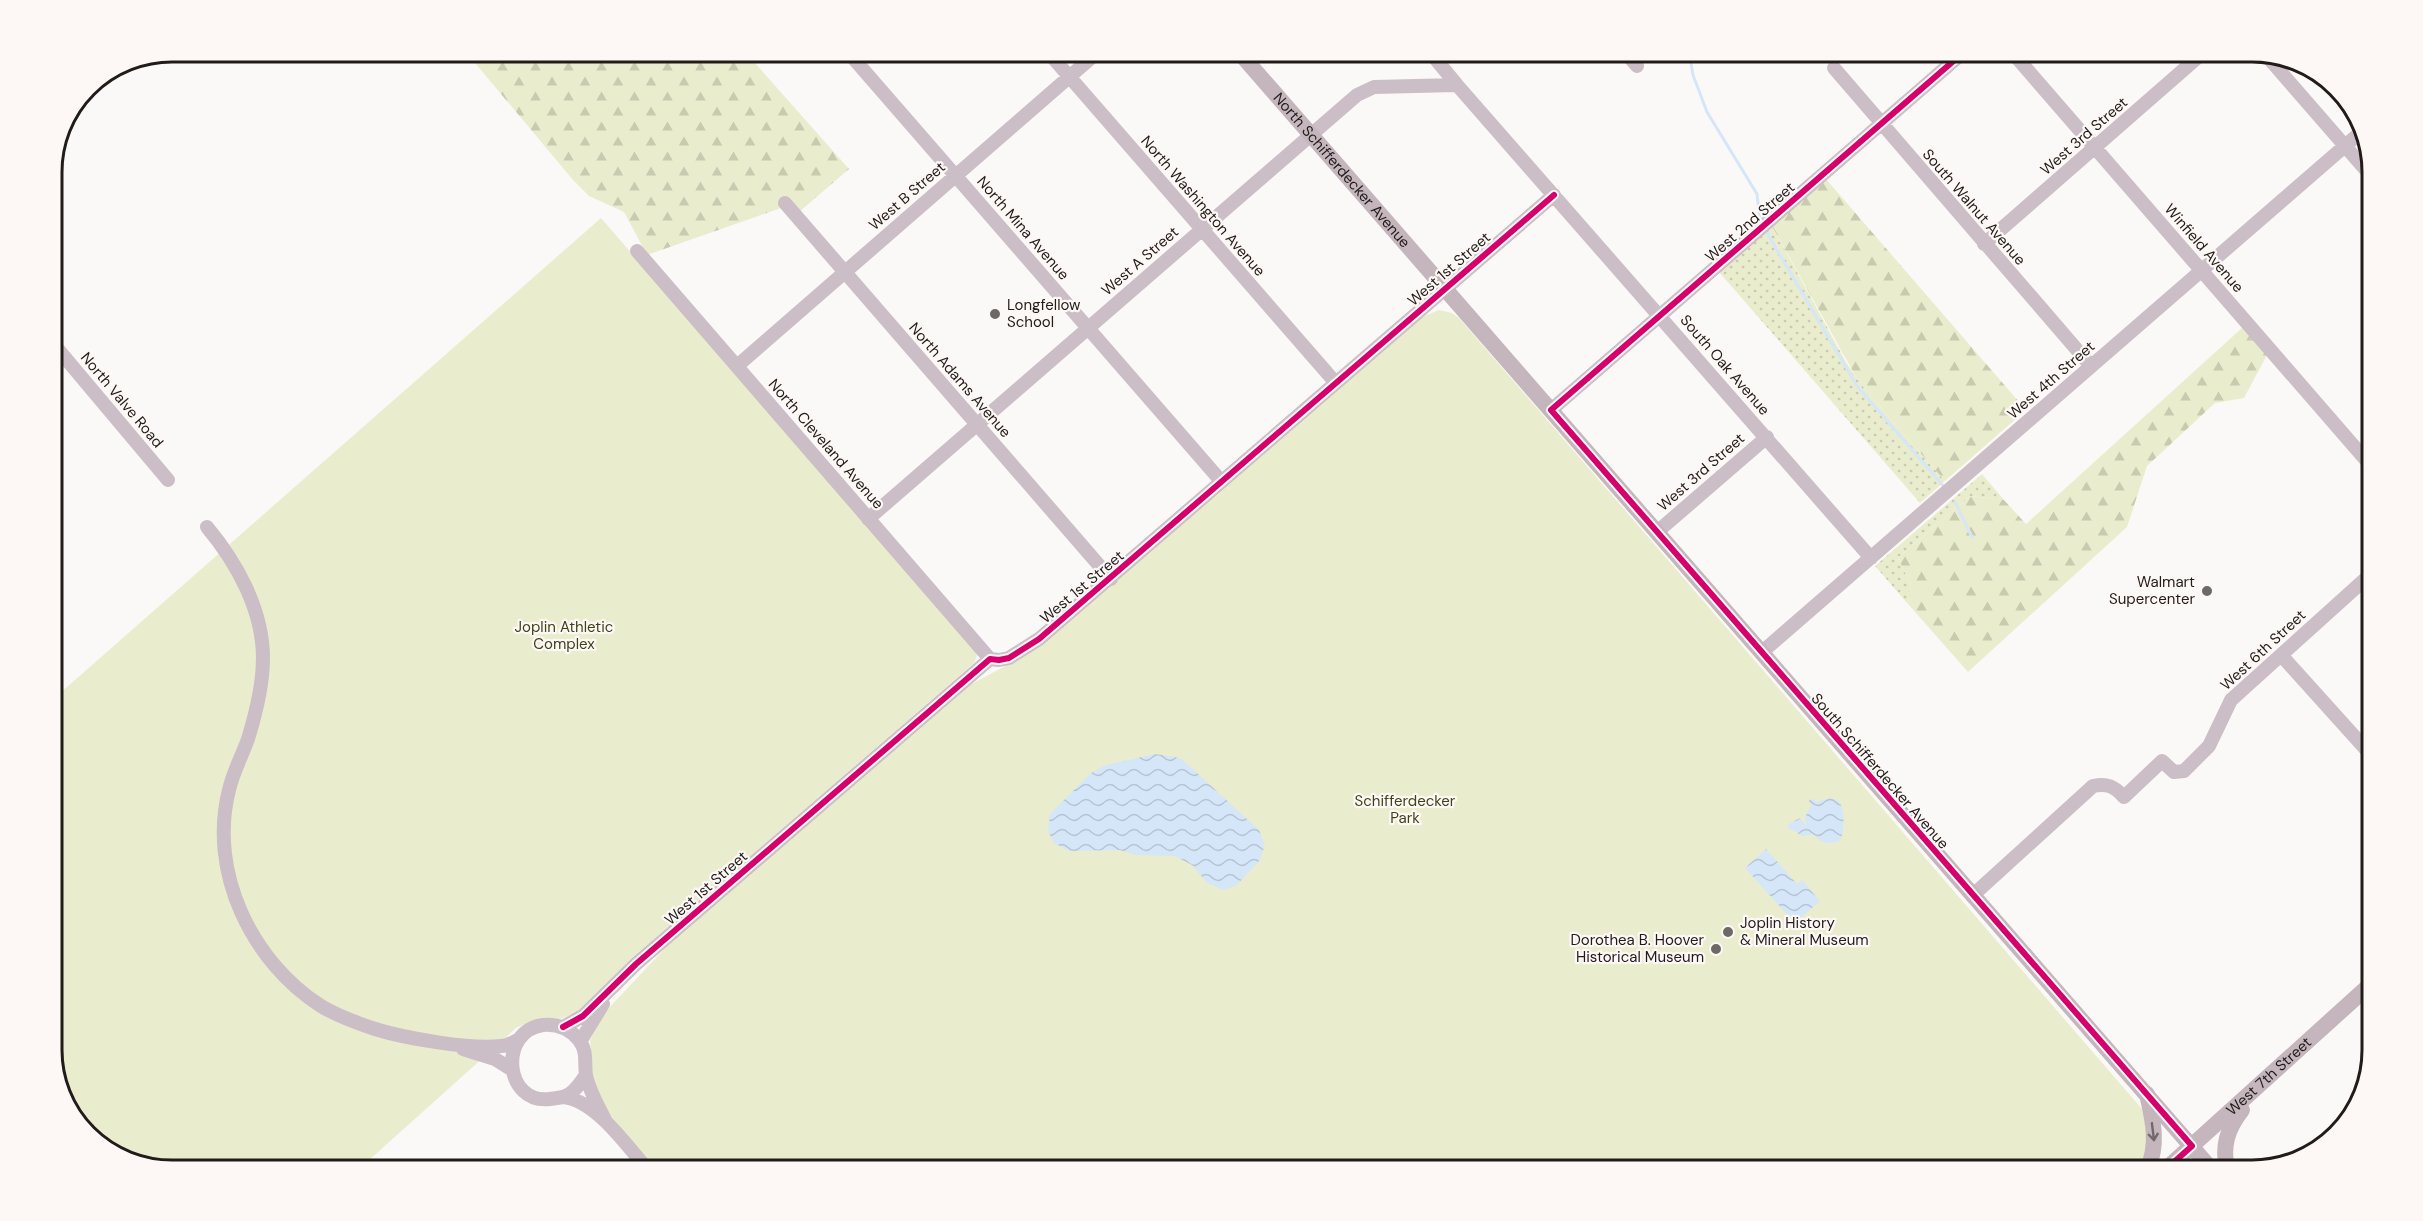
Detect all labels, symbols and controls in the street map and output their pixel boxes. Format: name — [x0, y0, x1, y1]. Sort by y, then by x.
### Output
street label: North Schifferdecker Avenue — [1269, 88, 1415, 252]
street label: West 3rd Street — [2036, 92, 2132, 179]
street label: North Washington Avenue — [1136, 131, 1270, 281]
street label: South Walnut Avenue — [1918, 145, 2030, 269]
street label: West B Street — [865, 157, 949, 235]
street label: North Mina Avenue — [972, 172, 1074, 284]
street label: West 2nd Street — [1701, 177, 1799, 266]
street label: Winfield Avenue — [2160, 199, 2248, 297]
street label: West A Street — [1097, 222, 1183, 300]
street label: West 1st Street — [1403, 227, 1495, 311]
place label: Longfellow School — [1007, 295, 1081, 332]
marker: Longfellow School — [988, 307, 1002, 321]
street label: South Oak Avenue — [1676, 311, 1774, 419]
street label: North Adams Avenue — [904, 318, 1016, 442]
street label: West 4th Street — [2003, 336, 2099, 423]
street label: North Valve Road — [76, 348, 168, 452]
street label: North Cleveland Avenue — [764, 375, 888, 513]
street label: West 3rd Street — [1653, 428, 1749, 515]
street label: West 1st Street — [1036, 546, 1128, 628]
place label: Walmart Supercenter — [2109, 572, 2195, 609]
marker: Walmart Supercenter — [2200, 584, 2214, 598]
street label: West 6th Street — [2216, 605, 2310, 695]
park label: Joplin Athletic Complex — [515, 617, 613, 654]
street label: South Schifferdecker Avenue — [1807, 689, 1953, 853]
park label: Schifferdecker Park — [1355, 791, 1456, 828]
street label: West 1st Street — [660, 846, 752, 930]
place label: Joplin History & Mineral Museum — [1740, 913, 1869, 950]
marker: Joplin History & Mineral Museum — [1721, 925, 1735, 939]
place label: Dorothea B. Hoover Historical Museum — [1571, 930, 1704, 967]
marker: Dorothea B. Hoover Historical Museum — [1709, 942, 1723, 956]
street label: West 7th Street — [2222, 1032, 2316, 1120]
one-way arrow — [2148, 1122, 2159, 1141]

